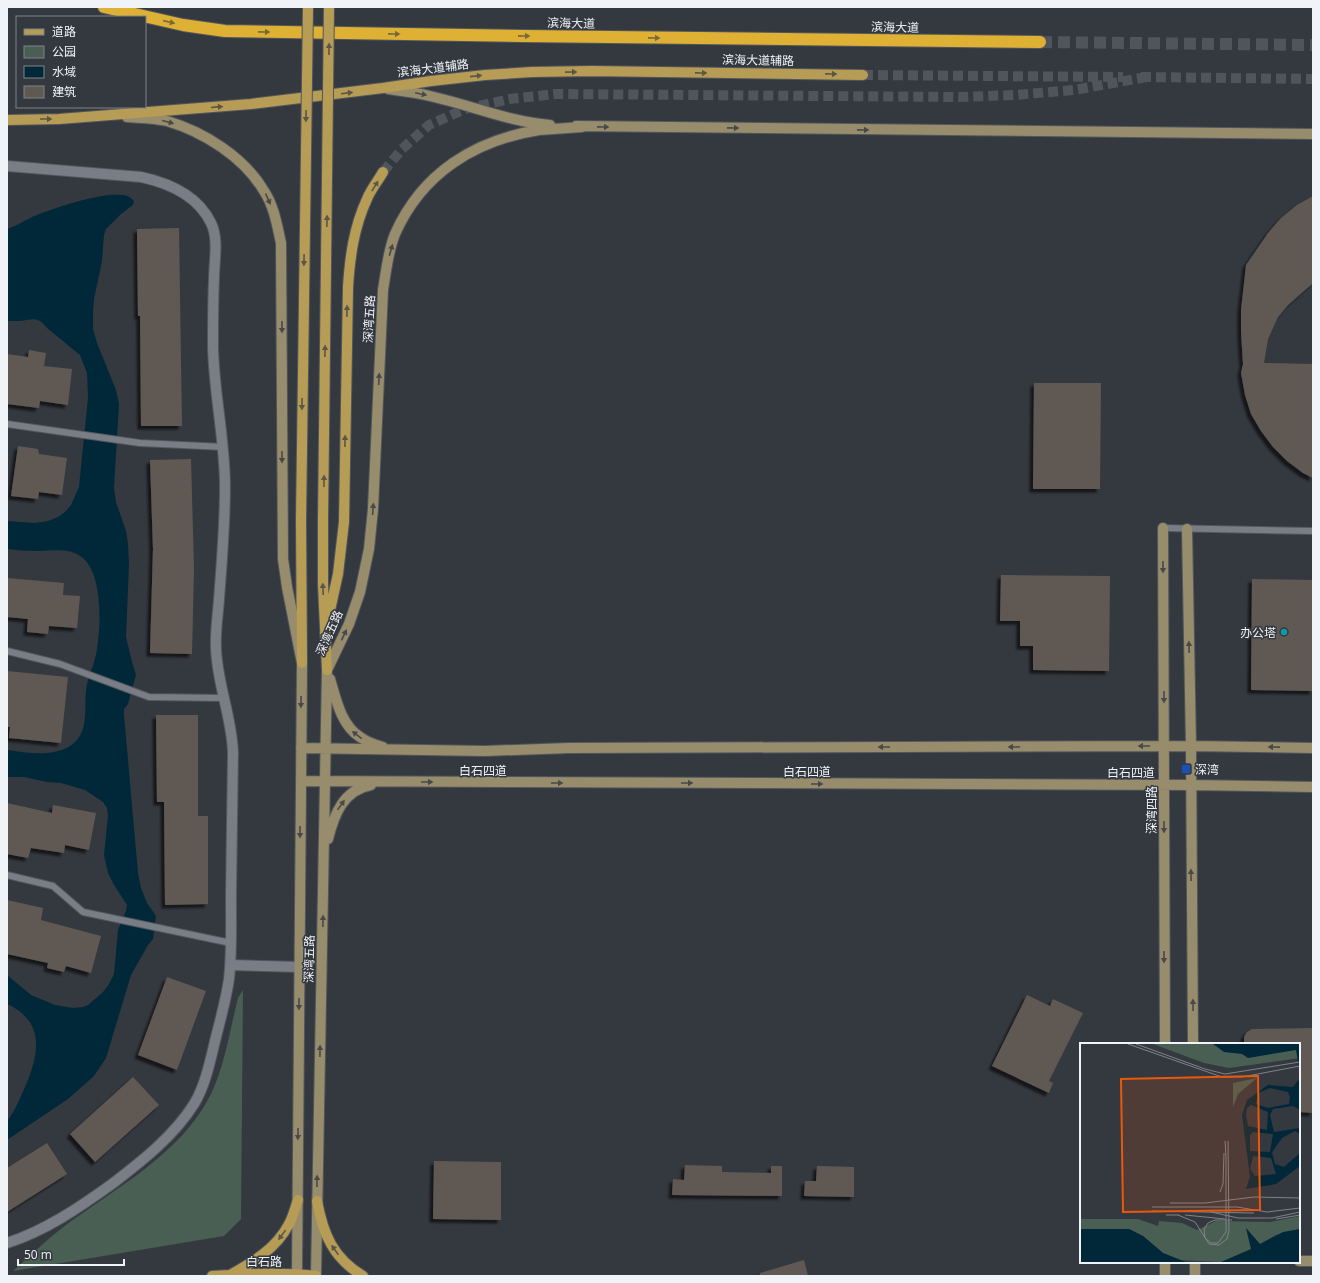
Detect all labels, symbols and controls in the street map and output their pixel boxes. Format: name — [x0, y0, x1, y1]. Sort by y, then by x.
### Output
street label: 滨海大道 — [547, 14, 595, 32]
legend — [16, 16, 146, 108]
street label: 滨海大道 — [871, 18, 919, 36]
one-way arrow — [163, 20, 176, 26]
text: 道路 — [52, 23, 76, 40]
one-way arrow — [258, 29, 271, 35]
one-way arrow — [388, 31, 401, 37]
one-way arrow — [518, 33, 530, 40]
one-way arrow — [648, 35, 661, 41]
one-way arrow — [326, 42, 332, 55]
text: 公园 — [52, 43, 76, 60]
street label: 滨海大道辅路 — [722, 51, 794, 69]
street label: 滨海大道辅路 — [396, 55, 470, 81]
text: 水域 — [52, 63, 76, 80]
one-way arrow — [565, 69, 578, 75]
one-way arrow — [695, 70, 708, 76]
one-way arrow — [825, 71, 838, 77]
one-way arrow — [470, 73, 482, 79]
text: 建筑 — [52, 83, 76, 100]
one-way arrow — [341, 90, 353, 96]
one-way arrow — [415, 91, 427, 97]
one-way arrow — [211, 103, 224, 110]
one-way arrow — [303, 110, 309, 123]
one-way arrow — [40, 116, 53, 122]
one-way arrow — [162, 119, 174, 125]
one-way arrow — [597, 124, 610, 130]
one-way arrow — [727, 125, 740, 131]
one-way arrow — [857, 127, 870, 133]
one-way arrow — [371, 181, 379, 191]
one-way arrow — [265, 193, 271, 205]
one-way arrow — [324, 214, 330, 227]
one-way arrow — [388, 243, 394, 256]
one-way arrow — [301, 254, 307, 267]
street label: 深湾五路 — [359, 295, 379, 343]
one-way arrow — [344, 304, 350, 317]
one-way arrow — [279, 321, 285, 334]
one-way arrow — [322, 344, 328, 357]
one-way arrow — [376, 372, 382, 385]
one-way arrow — [299, 398, 306, 410]
one-way arrow — [342, 434, 348, 447]
one-way arrow — [279, 451, 285, 464]
one-way arrow — [321, 474, 327, 487]
one-way arrow — [369, 503, 376, 515]
one-way arrow — [1160, 561, 1166, 574]
one-way arrow — [320, 583, 327, 595]
street label: 深湾五路 — [311, 608, 347, 658]
place label: 办公塔 — [1240, 624, 1276, 641]
marker: 办公塔 — [1279, 627, 1289, 637]
one-way arrow — [341, 629, 347, 640]
one-way arrow — [1186, 640, 1192, 653]
one-way arrow — [1161, 691, 1167, 704]
one-way arrow — [298, 696, 304, 709]
one-way arrow — [352, 731, 363, 739]
one-way arrow — [1137, 743, 1150, 749]
one-way arrow — [877, 744, 890, 750]
one-way arrow — [1007, 744, 1020, 750]
one-way arrow — [1267, 744, 1280, 750]
place label: 深湾 — [1195, 761, 1219, 778]
street label: 白石四道 — [459, 762, 507, 779]
street label: 白石四道 — [783, 763, 831, 780]
marker: 深湾 — [1180, 763, 1192, 775]
street label: 白石四道 — [1107, 764, 1155, 781]
one-way arrow — [421, 779, 433, 786]
one-way arrow — [551, 780, 564, 786]
one-way arrow — [681, 780, 694, 786]
one-way arrow — [811, 781, 824, 787]
street label: 深湾四路 — [1143, 786, 1160, 834]
one-way arrow — [337, 800, 345, 810]
one-way arrow — [1161, 821, 1167, 834]
one-way arrow — [297, 826, 303, 839]
one-way arrow — [1188, 868, 1194, 881]
one-way arrow — [319, 915, 326, 927]
street label: 深湾五路 — [300, 935, 318, 983]
one-way arrow — [1161, 951, 1167, 964]
one-way arrow — [296, 998, 302, 1011]
one-way arrow — [1190, 998, 1196, 1011]
inset map — [1080, 1043, 1300, 1263]
one-way arrow — [317, 1044, 323, 1057]
one-way arrow — [295, 1128, 301, 1141]
one-way arrow — [314, 1174, 320, 1187]
one-way arrow — [278, 1230, 286, 1241]
scale bar — [18, 1241, 124, 1267]
one-way arrow — [331, 1245, 339, 1255]
text: 50 m — [24, 1246, 52, 1263]
street label: 白石路 — [246, 1253, 282, 1270]

